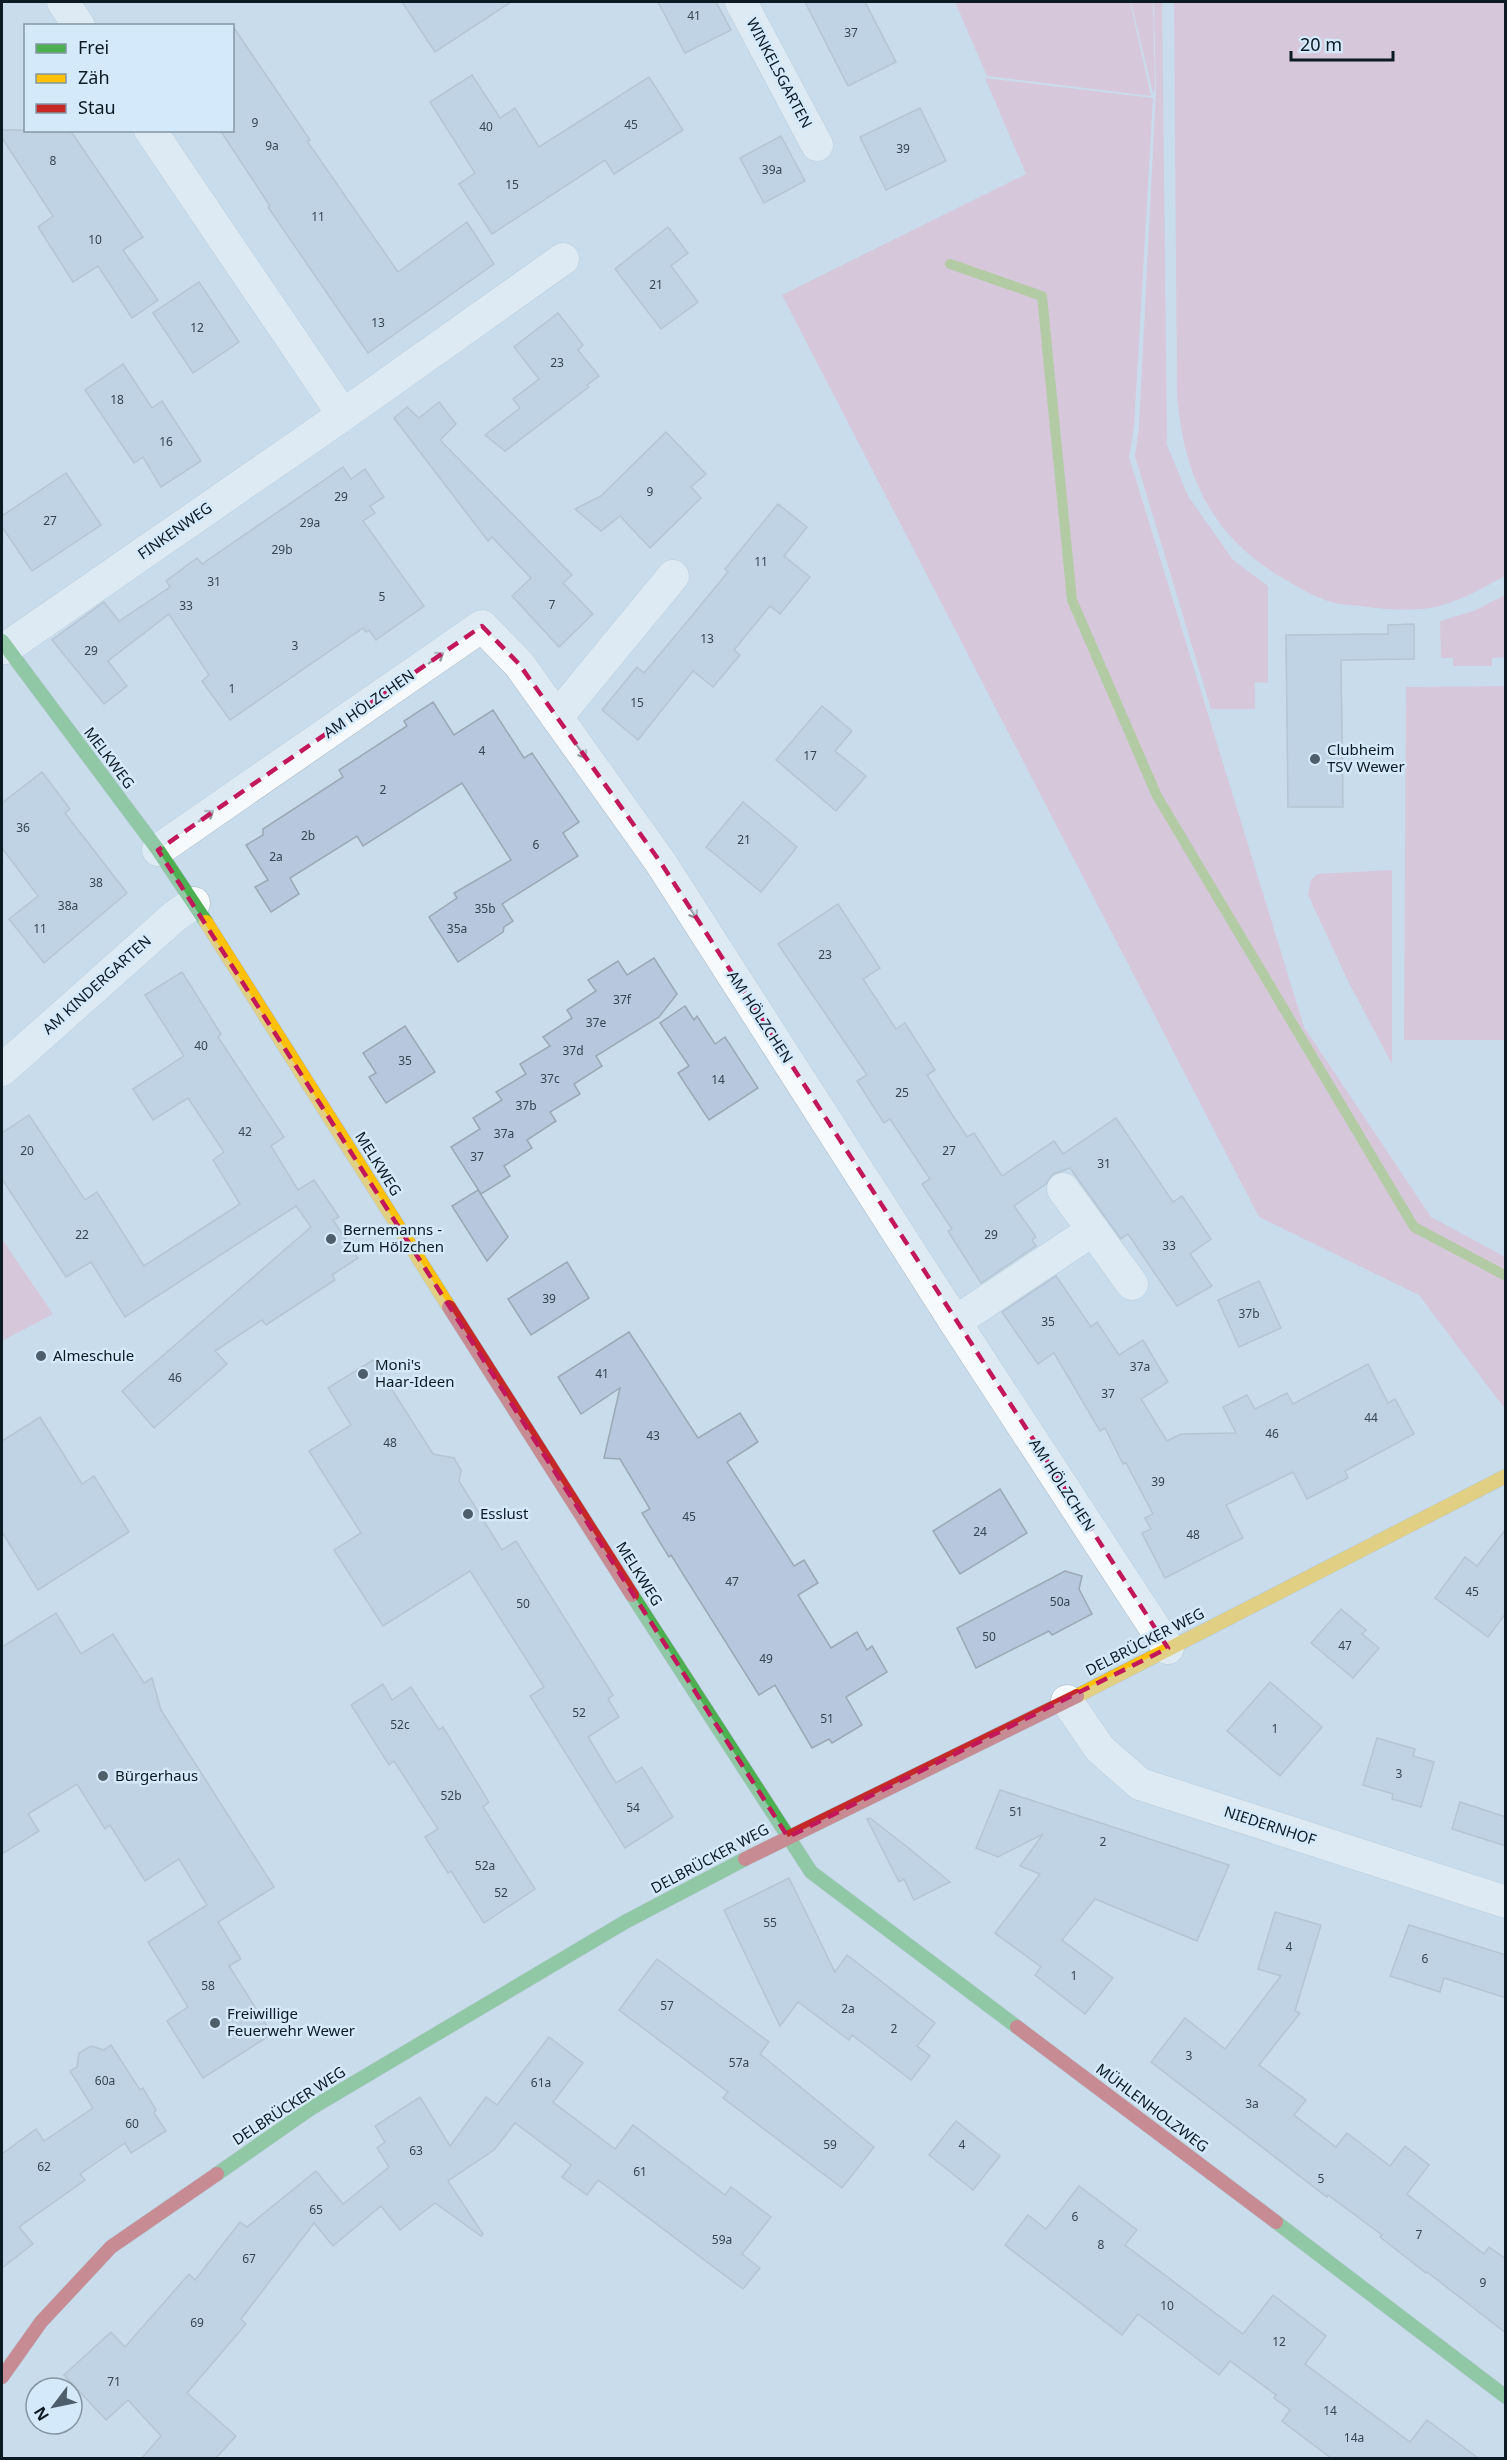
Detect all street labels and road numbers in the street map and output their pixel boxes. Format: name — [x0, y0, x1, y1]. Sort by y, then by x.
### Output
street label: WINKELSGARTEN — [742, 14, 817, 131]
street label: FINKENWEG — [133, 497, 216, 563]
street label: AM HÖLZCHEN — [319, 664, 418, 742]
street label: MELKWEG — [80, 723, 140, 792]
street label: AM KINDERGARTEN — [38, 930, 155, 1038]
street label: AM HÖLZCHEN — [723, 966, 798, 1067]
street label: MELKWEG — [351, 1128, 406, 1199]
street label: AM HÖLZCHEN — [1025, 1434, 1100, 1535]
street label: MELKWEG — [612, 1538, 667, 1609]
street label: DELBRÜCKER WEG — [1082, 1603, 1207, 1680]
street label: NIEDERNHOF — [1222, 1801, 1319, 1849]
street label: DELBRÜCKER WEG — [647, 1819, 772, 1898]
street label: MÜHLENHOLZWEG — [1092, 2058, 1213, 2156]
street label: DELBRÜCKER WEG — [228, 2061, 349, 2149]

